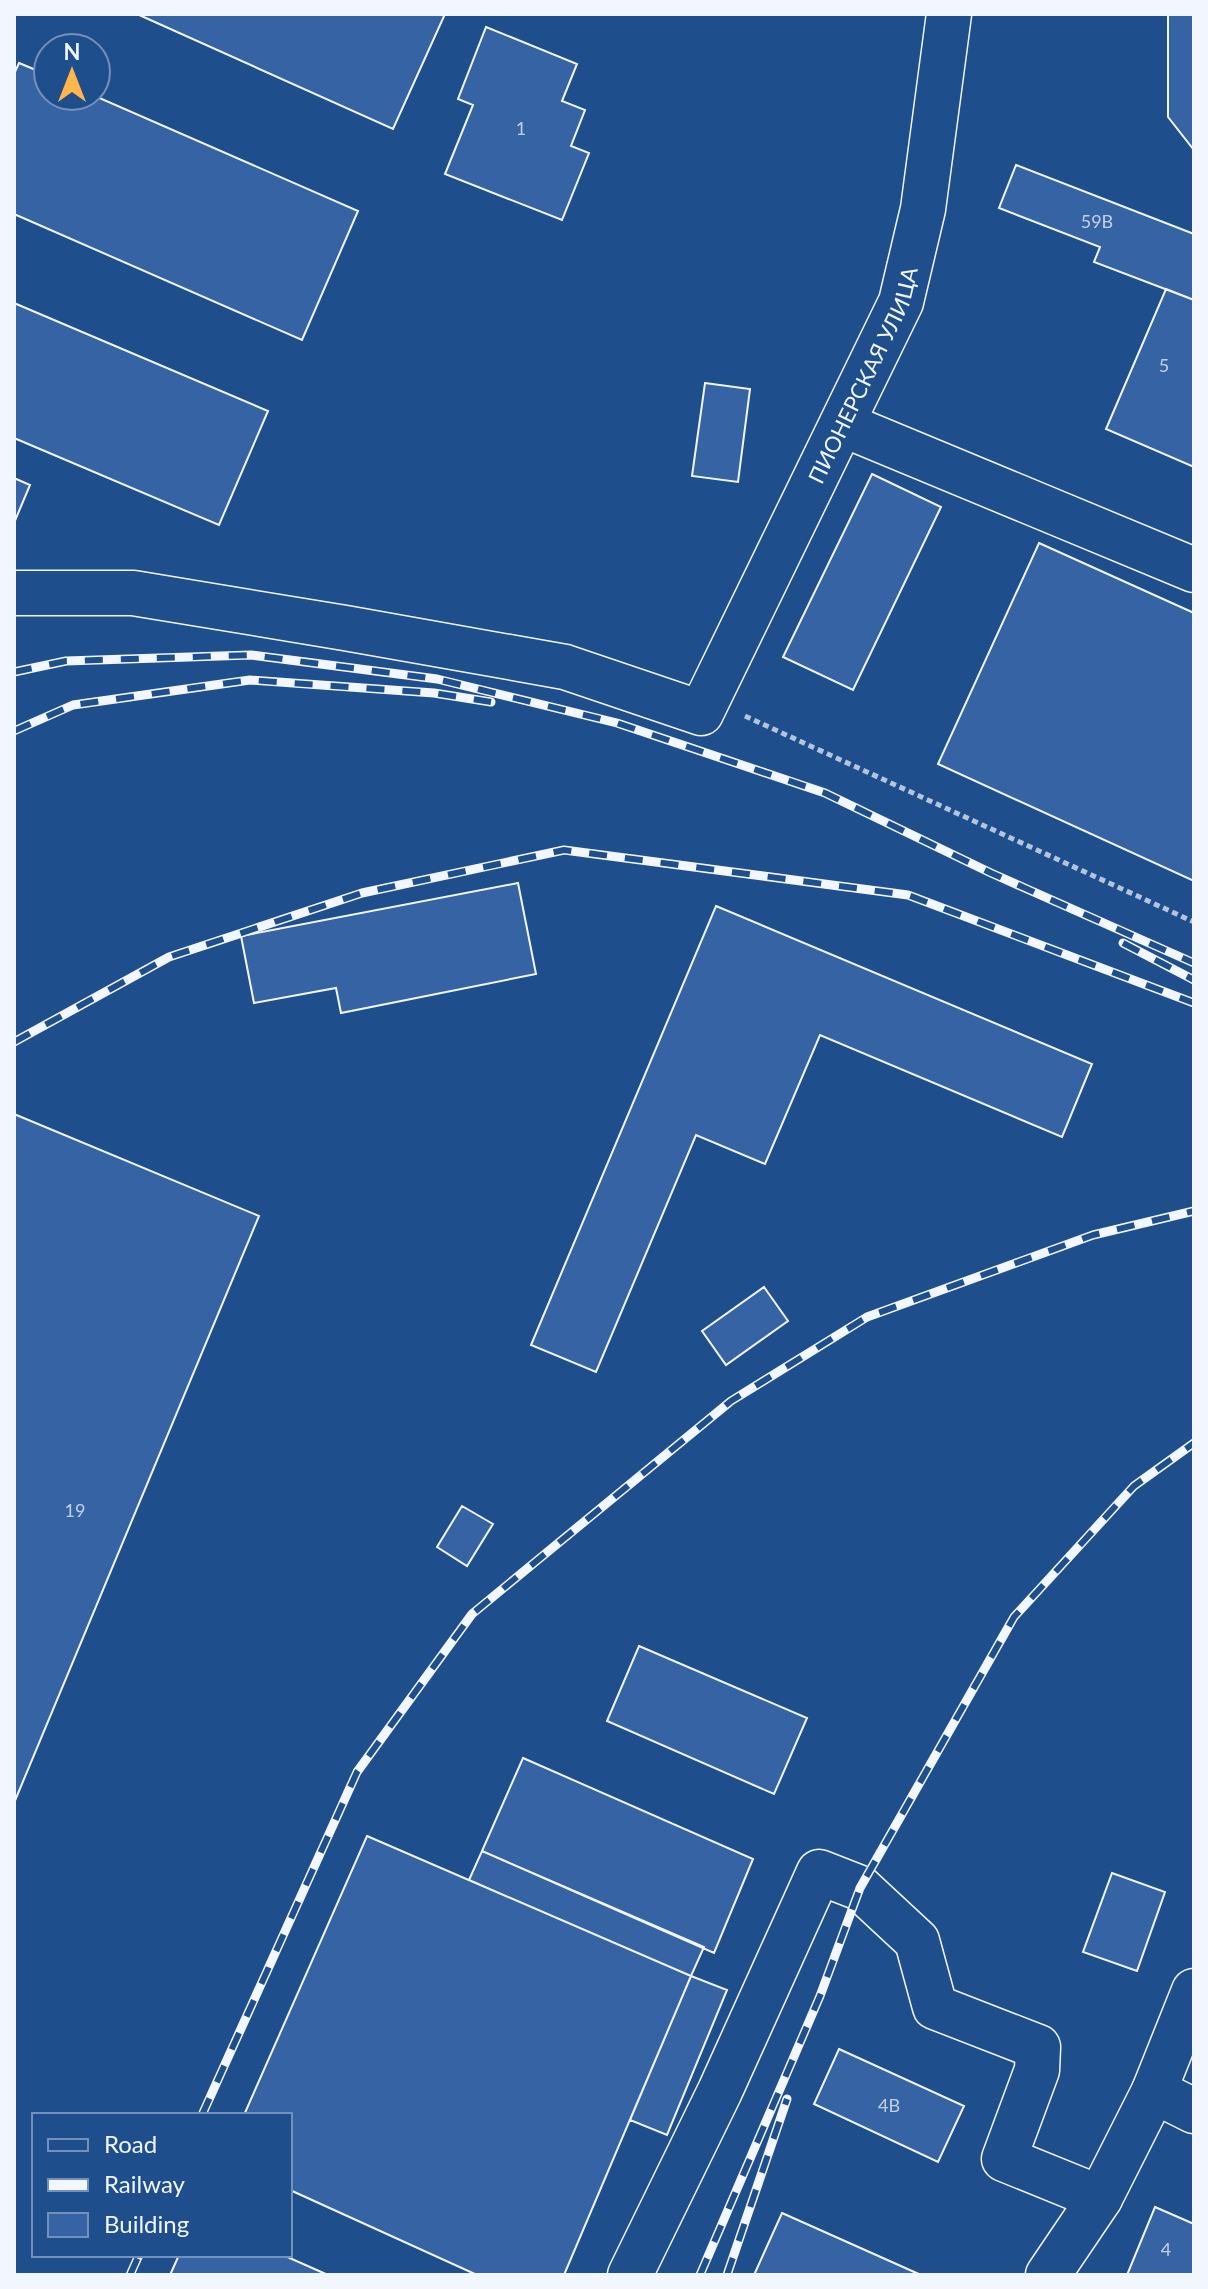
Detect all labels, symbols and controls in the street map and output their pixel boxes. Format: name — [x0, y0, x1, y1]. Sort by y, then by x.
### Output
north arrow — [32, 32, 112, 112]
text: N — [64, 38, 80, 65]
house number: 1 — [516, 117, 526, 139]
house number: 59В — [1081, 210, 1113, 232]
street label: ПИОНЕРСКАЯ УЛИЦА — [802, 264, 922, 487]
house number: 5 — [1159, 354, 1169, 376]
house number: 19 — [65, 1499, 85, 1521]
house number: 4В — [878, 2094, 900, 2116]
legend — [32, 2113, 292, 2257]
text: Road — [104, 2129, 157, 2158]
text: Railway — [104, 2169, 186, 2198]
text: Building — [104, 2209, 189, 2238]
house number: 4 — [1161, 2238, 1171, 2260]

